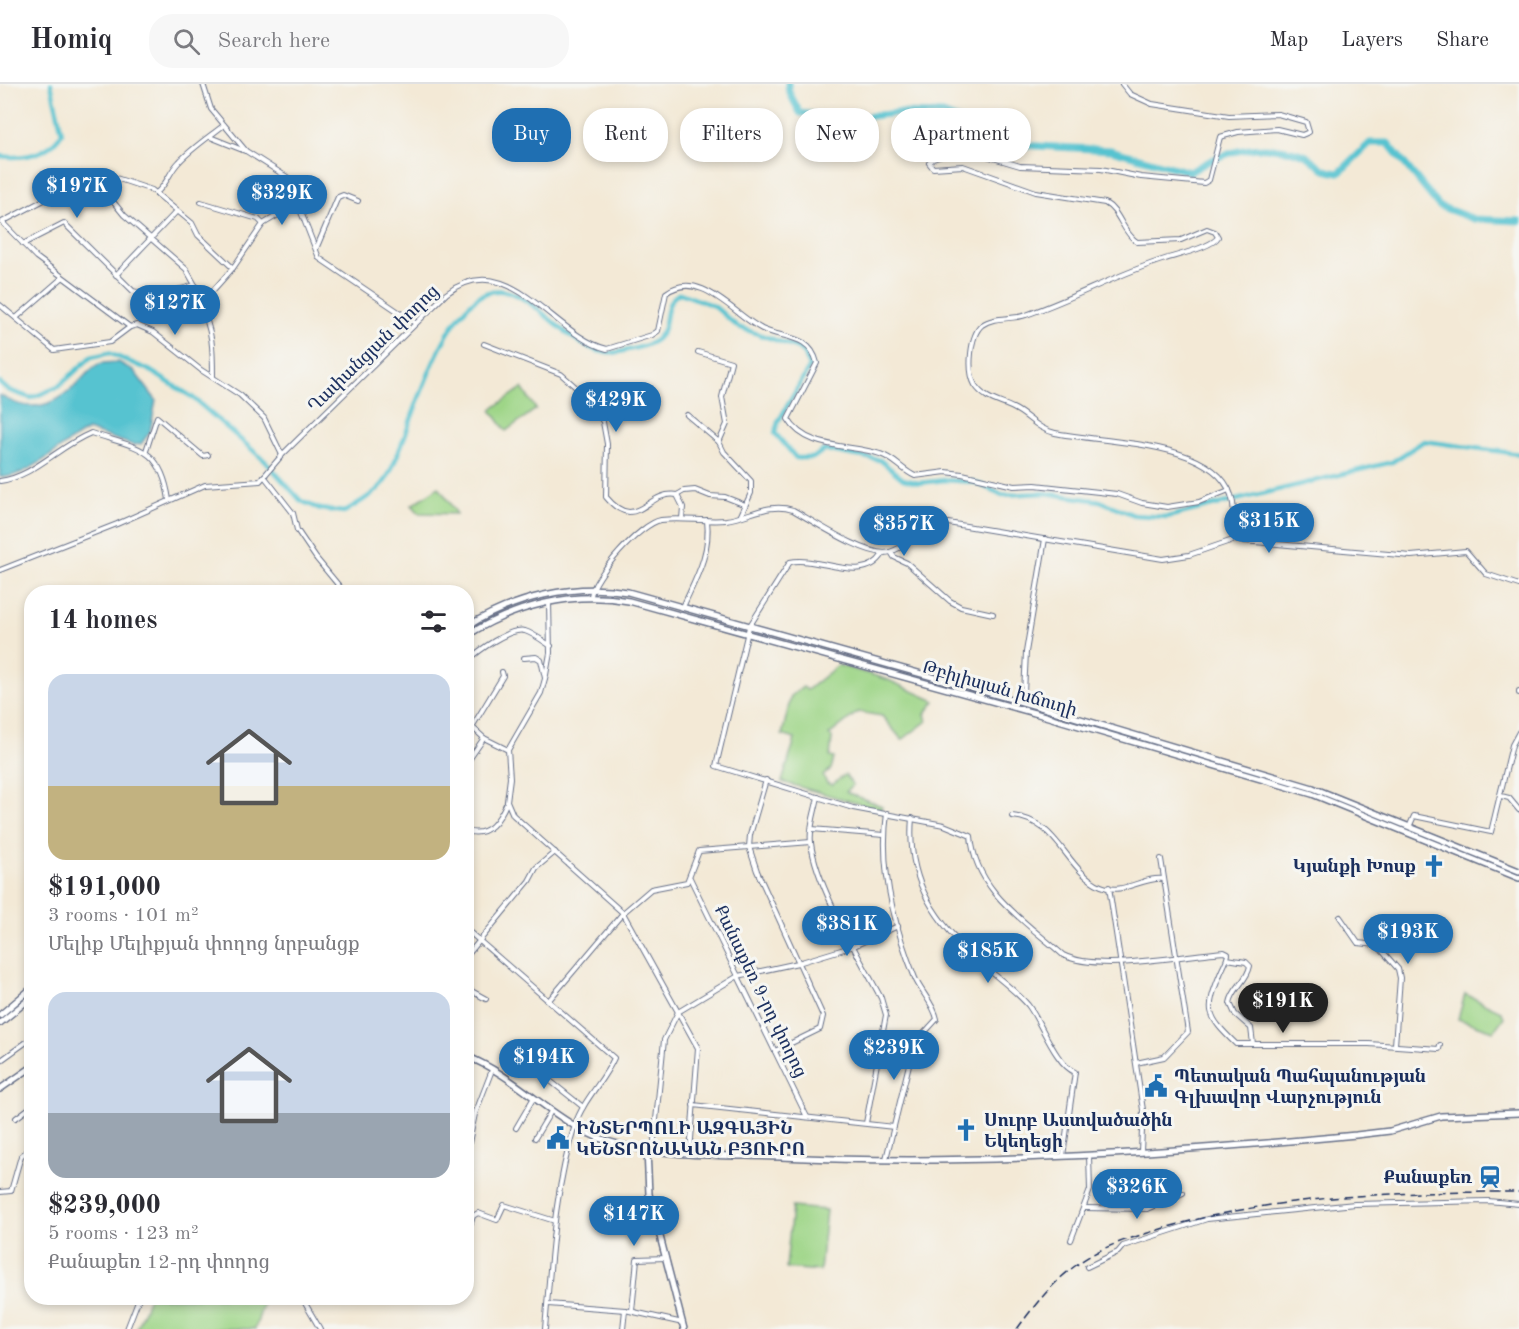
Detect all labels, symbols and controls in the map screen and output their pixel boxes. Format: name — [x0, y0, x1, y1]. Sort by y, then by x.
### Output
search box — [149, 14, 569, 68]
icon: search — [170, 25, 203, 58]
text: Homiq — [30, 27, 113, 55]
text: Search here — [218, 30, 330, 52]
text: Map — [1269, 30, 1308, 51]
text: Layers — [1341, 30, 1403, 51]
text: Share — [1436, 30, 1489, 51]
chip: Buy — [492, 108, 571, 162]
chip: Rent — [583, 108, 668, 162]
chip: Filters — [680, 108, 783, 162]
chip: New — [795, 108, 879, 162]
chip: Apartment — [891, 108, 1031, 162]
pin: $197K — [35, 168, 119, 219]
pin: $329K — [240, 175, 324, 226]
text: $197K — [46, 177, 108, 197]
text: $329K — [251, 184, 313, 204]
street label: Ղափանցյան փողոց — [305, 282, 443, 416]
pin: $127K — [133, 285, 217, 336]
text: $127K — [144, 294, 206, 314]
pin: $429K — [574, 382, 658, 433]
text: $429K — [585, 391, 647, 411]
pin: $315K — [1227, 503, 1311, 554]
pin: $357K — [862, 506, 946, 557]
text: $315K — [1238, 512, 1300, 532]
text: $357K — [873, 515, 935, 535]
icon: filters — [417, 605, 450, 638]
text: 14 homes — [48, 608, 157, 634]
street label: Թբիլիսյան խճուղի — [920, 658, 1079, 721]
icon: home — [195, 713, 303, 821]
church icon: Կյանքի Խոսք — [1421, 853, 1447, 879]
place label: Կյանքի Խոսք — [1293, 858, 1416, 877]
text: $191,000 — [48, 875, 161, 901]
street label: Քանաքեռ 9-րդ փողոց — [710, 903, 810, 1081]
text: 3 rooms · 101 m² — [48, 906, 198, 926]
pin: $381K — [805, 906, 889, 957]
pin: $193K — [1366, 914, 1450, 965]
text: $381K — [816, 915, 878, 935]
text: $193K — [1377, 923, 1439, 943]
pin: $185K — [946, 933, 1030, 984]
text: Մելիք Մելիքյան փողոց նրբանցք — [48, 935, 360, 955]
text: $185K — [957, 942, 1019, 962]
pin: $191K — [1241, 983, 1325, 1034]
text: $191K — [1252, 992, 1314, 1012]
pin: $239K — [852, 1030, 936, 1081]
icon: home — [195, 1031, 303, 1139]
pin: $194K — [502, 1039, 586, 1090]
text: $239K — [863, 1039, 925, 1059]
text: $194K — [513, 1048, 575, 1068]
place label: Պետական Պահպանության Գլխավոր Վարչություն — [1174, 1068, 1426, 1108]
public building icon: Պետական Պահպանության Գլխավոր Վարչություն — [1143, 1073, 1169, 1099]
place label: Սուրբ Աստվածածին Եկեղեցի — [984, 1112, 1173, 1152]
church icon: Սուրբ Աստվածածին Եկեղեցի — [953, 1117, 979, 1143]
place label: ԻՆՏԵՐՊՈԼԻ ԱԶԳԱՅԻՆ ԿԵՆՏՐՈՆԱԿԱՆ ԲՅՈՒՐՈ — [576, 1120, 805, 1159]
public building icon: ԻՆՏԵՐՊՈԼԻ ԱԶԳԱՅԻՆ ԿԵՆՏՐՈՆԱԿԱՆ ԲՅՈՒՐՈ — [545, 1125, 571, 1151]
station icon: Քանաքեռ — [1477, 1164, 1503, 1190]
pin: $326K — [1095, 1169, 1179, 1220]
place label: Քանաքեռ — [1383, 1169, 1472, 1188]
text: $326K — [1106, 1178, 1168, 1198]
text: $239,000 — [48, 1193, 161, 1219]
pin: $147K — [592, 1196, 676, 1247]
text: $147K — [603, 1205, 665, 1225]
text: 5 rooms · 123 m² — [48, 1224, 198, 1244]
text: Քանաքեռ 12-րդ փողոց — [48, 1253, 270, 1273]

